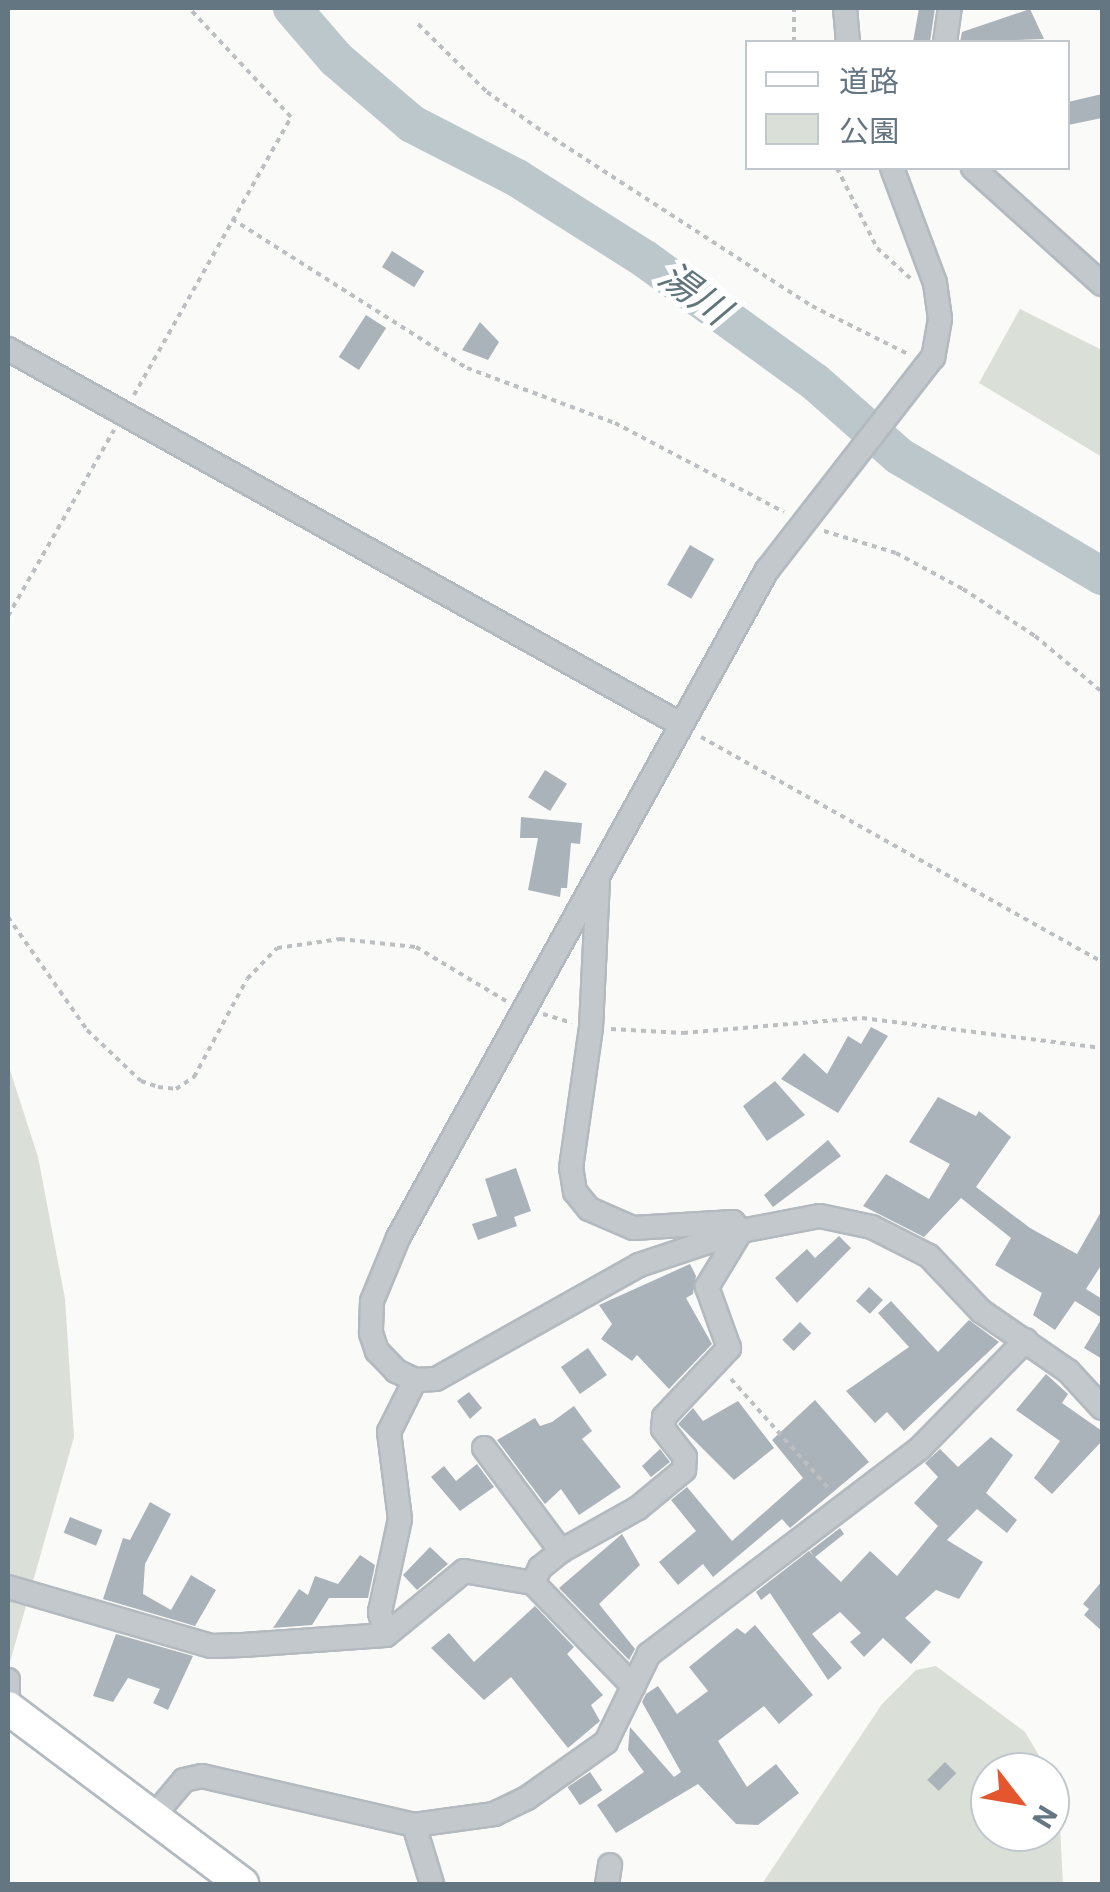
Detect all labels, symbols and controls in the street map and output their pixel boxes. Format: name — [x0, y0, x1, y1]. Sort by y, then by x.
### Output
legend — [745, 40, 1070, 170]
text: 道路 — [839, 64, 899, 99]
text: 公園 — [839, 114, 899, 149]
water label: 湯川 — [650, 253, 738, 335]
north arrow — [970, 1752, 1070, 1852]
text: N — [1025, 1800, 1064, 1834]

